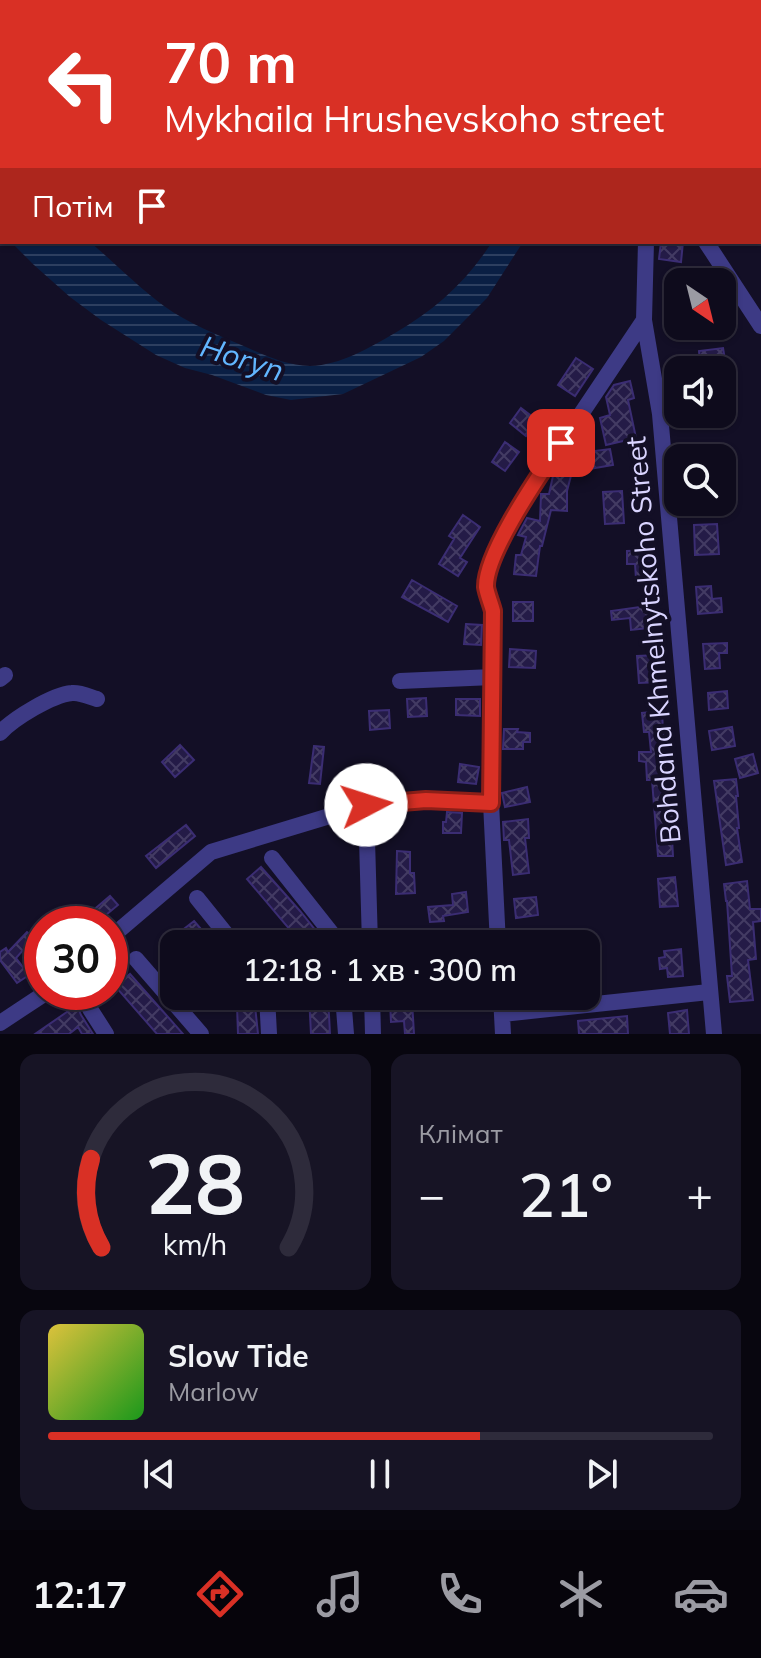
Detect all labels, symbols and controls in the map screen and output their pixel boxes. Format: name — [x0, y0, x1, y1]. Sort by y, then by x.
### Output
text: 70 m — [164, 27, 297, 97]
icon: left — [32, 32, 136, 136]
text: Mykhaila Hrushevskoho street — [164, 96, 664, 141]
icon: arrive — [130, 184, 174, 228]
text: Потім — [32, 187, 114, 225]
north arrow — [664, 268, 736, 340]
map controls — [664, 268, 736, 516]
water label: Horyn — [196, 327, 289, 389]
button: sound — [664, 356, 736, 428]
pin — [527, 409, 595, 477]
icon: arrive — [539, 421, 583, 465]
street label: Bohdana Khmelnytskoho Street — [617, 435, 688, 845]
button: search — [664, 444, 736, 516]
position arrow — [324, 763, 408, 847]
speed limit sign: 30 — [24, 906, 128, 1010]
text: 12:18 · 1 хв · 300 m — [243, 951, 517, 989]
text: Клімат — [419, 1117, 502, 1150]
text: 28 — [145, 1130, 245, 1235]
text: 21° — [519, 1157, 613, 1232]
text: − — [419, 1167, 445, 1222]
text: + — [687, 1167, 713, 1222]
text: km/h — [163, 1226, 228, 1262]
text: Slow Tide — [168, 1337, 309, 1375]
text: Marlow — [168, 1375, 259, 1408]
icon: previous — [137, 1452, 181, 1496]
icon: pause — [358, 1452, 402, 1496]
icon: next — [580, 1452, 624, 1496]
icon: directions — [192, 1566, 248, 1622]
icon: music — [312, 1566, 368, 1622]
icon: phone — [432, 1566, 488, 1622]
icon: climate — [553, 1566, 609, 1622]
icon: car — [673, 1566, 729, 1622]
text: 12:17 — [32, 1572, 127, 1617]

